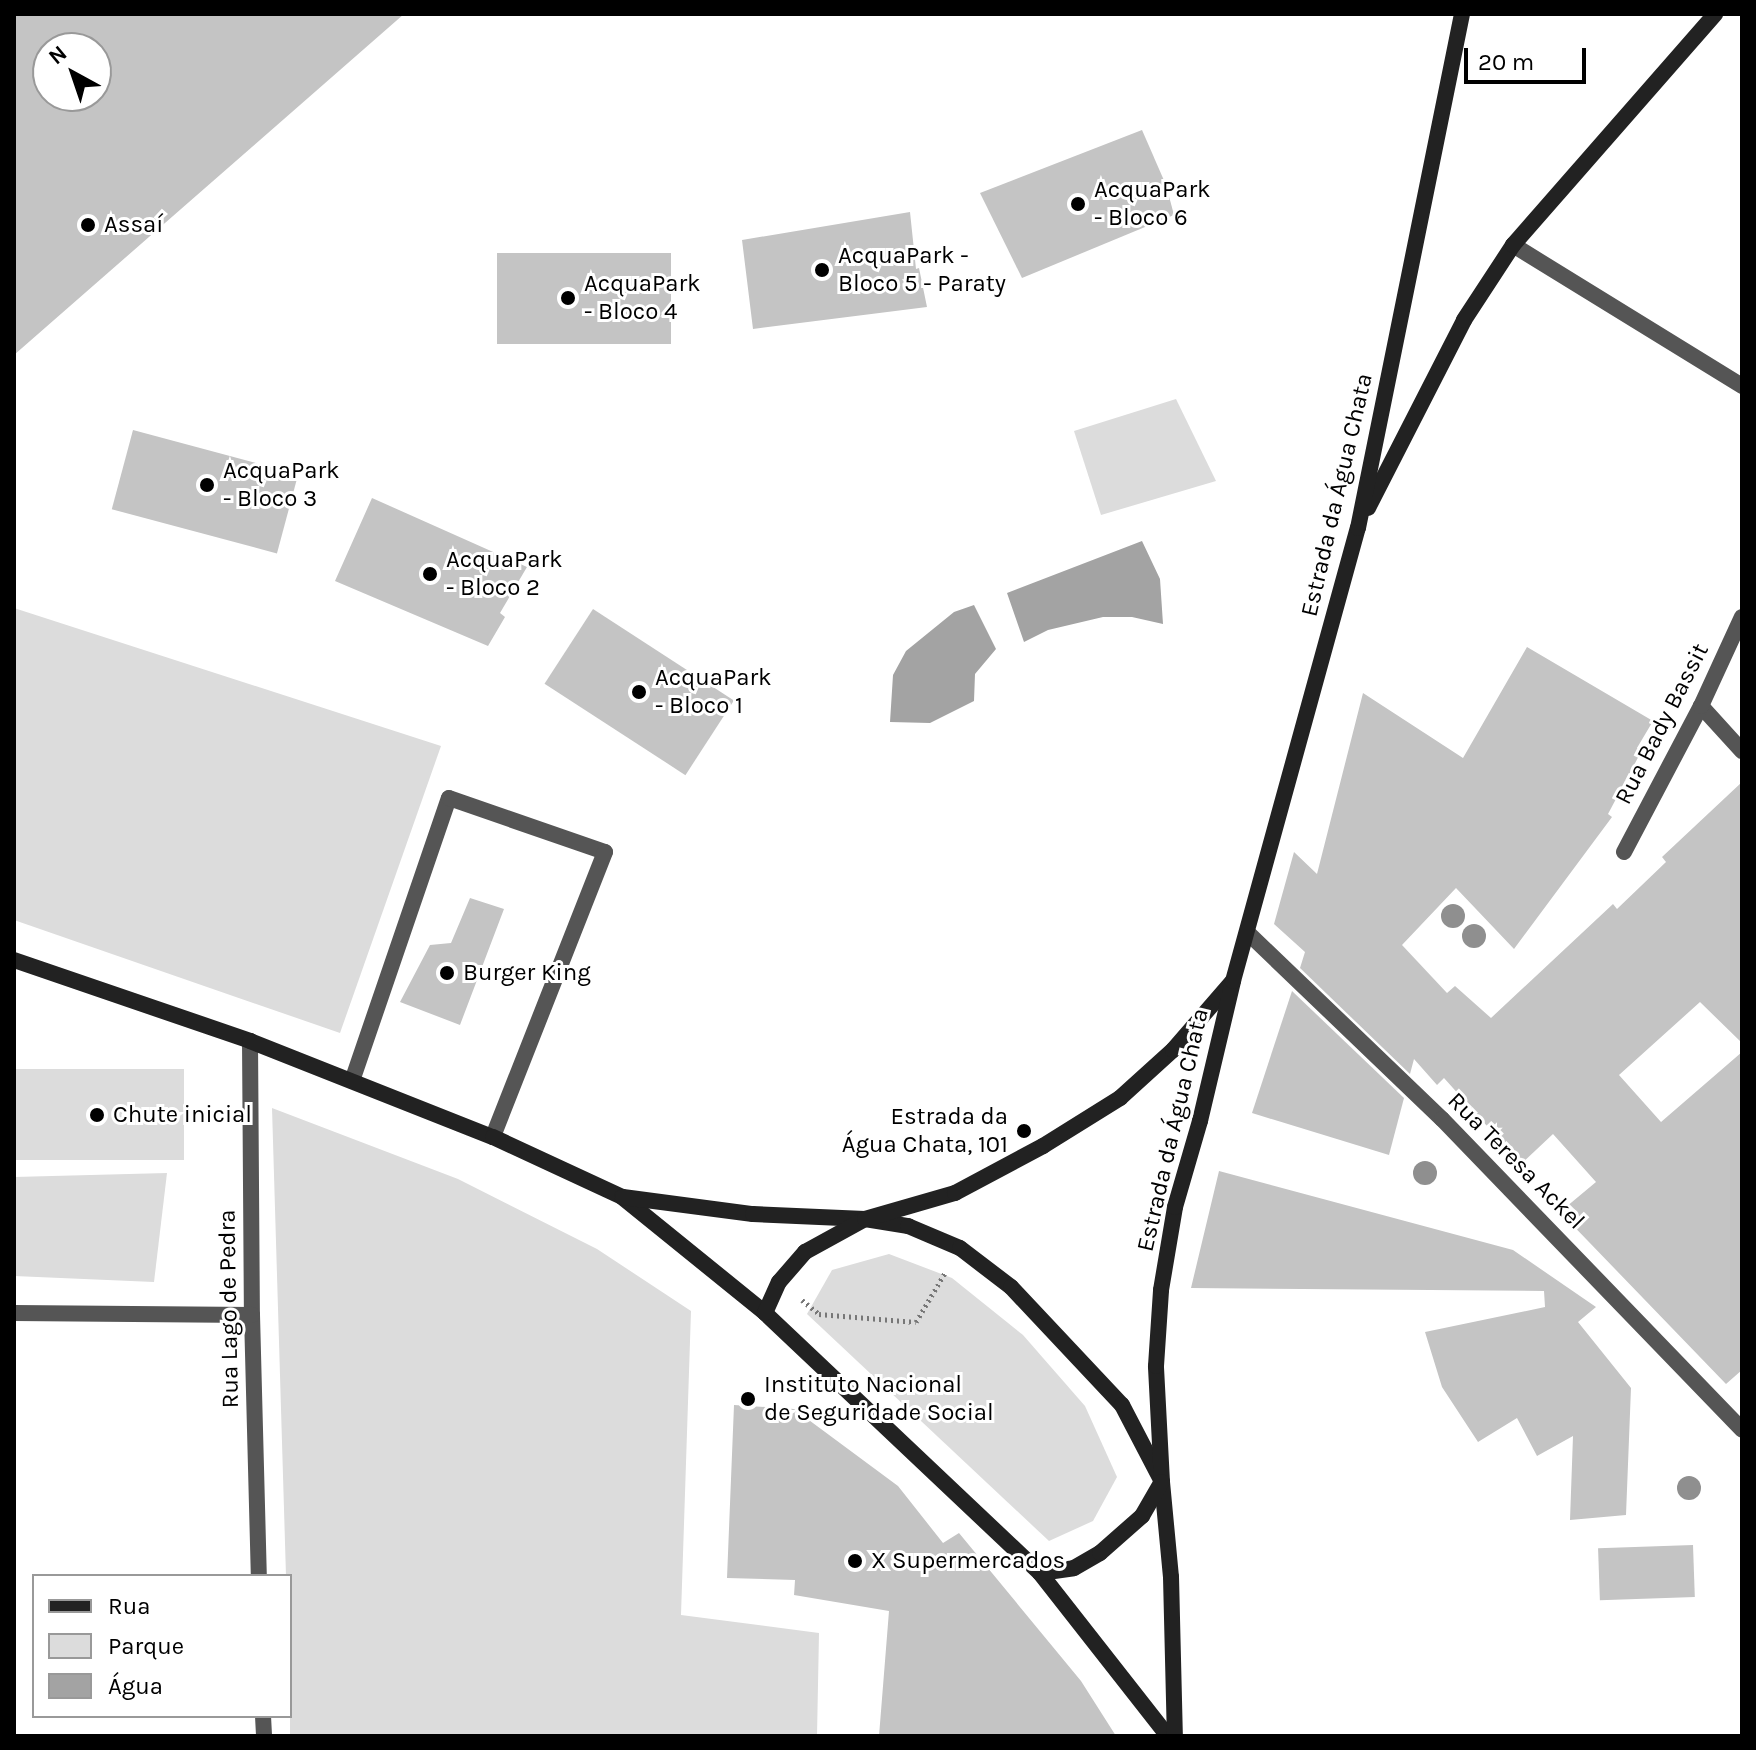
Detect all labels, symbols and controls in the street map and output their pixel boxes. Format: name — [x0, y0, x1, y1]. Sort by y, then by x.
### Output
north arrow — [32, 32, 112, 112]
scale bar — [1468, 32, 1590, 82]
text: N — [43, 40, 72, 70]
text: 20 m — [1478, 48, 1534, 76]
place label: AcquaPark - Bloco 6 — [1094, 176, 1211, 232]
marker: AcquaPark - Bloco 6 — [1069, 195, 1087, 213]
place label: Assaí — [104, 211, 163, 239]
marker: Assaí — [79, 216, 97, 234]
place label: AcquaPark - Bloco 5 - Paraty — [838, 242, 1006, 298]
marker: AcquaPark - Bloco 5 - Paraty — [813, 261, 831, 279]
place label: AcquaPark - Bloco 4 — [584, 270, 701, 326]
marker: AcquaPark - Bloco 4 — [559, 289, 577, 307]
street label: Estrada da Água Chata — [1295, 371, 1379, 619]
place label: AcquaPark - Bloco 3 — [223, 457, 340, 513]
marker: AcquaPark - Bloco 3 — [198, 476, 216, 494]
place label: AcquaPark - Bloco 2 — [446, 546, 563, 602]
marker: AcquaPark - Bloco 2 — [421, 565, 439, 583]
street label: Rua Bady Bassit — [1609, 639, 1715, 809]
place label: AcquaPark - Bloco 1 — [655, 664, 772, 720]
marker: AcquaPark - Bloco 1 — [630, 683, 648, 701]
place label: Burger King — [463, 959, 591, 987]
marker: Burger King — [438, 964, 456, 982]
street label: Estrada da Água Chata — [1131, 1006, 1215, 1254]
street label: Rua Teresa Ackel — [1441, 1086, 1591, 1236]
place label: Chute inicial — [113, 1101, 252, 1129]
place label: Estrada da Água Chata, 101 — [842, 1103, 1008, 1159]
marker: Chute inicial — [88, 1106, 106, 1124]
marker: Estrada da Água Chata, 101 — [1015, 1122, 1033, 1140]
street label: Rua Lago de Pedra — [213, 1209, 245, 1409]
place label: Instituto Nacional de Seguridade Social — [764, 1371, 994, 1427]
marker: Instituto Nacional de Seguridade Social — [739, 1390, 757, 1408]
place label: X Supermercados — [871, 1547, 1065, 1575]
marker: X Supermercados — [846, 1552, 864, 1570]
legend — [32, 1574, 292, 1718]
text: Rua — [108, 1592, 150, 1620]
text: Parque — [108, 1632, 184, 1660]
text: Água — [108, 1672, 163, 1700]

